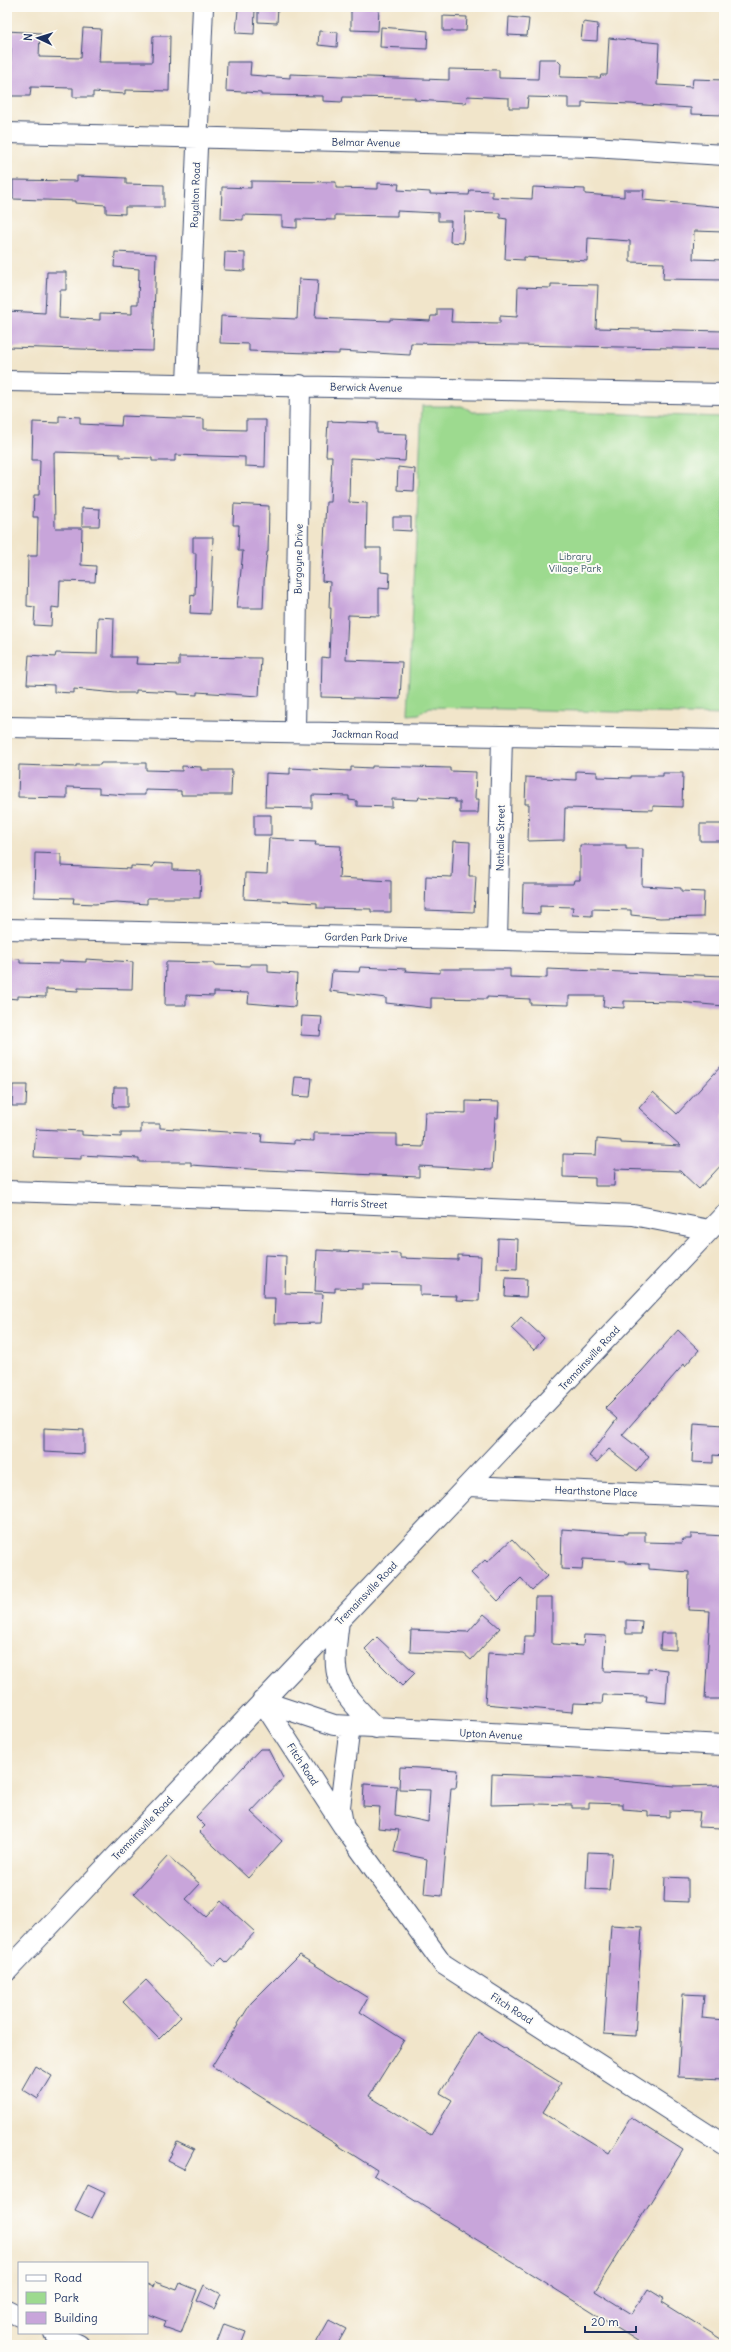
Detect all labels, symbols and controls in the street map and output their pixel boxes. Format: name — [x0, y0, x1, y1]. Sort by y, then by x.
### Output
north arrow — [18, 18, 58, 58]
text: N — [21, 33, 35, 42]
street label: Belmar Avenue — [332, 135, 400, 150]
street label: Royalton Road — [188, 162, 203, 228]
street label: Berwick Avenue — [330, 380, 402, 395]
street label: Burgoyne Drive — [291, 524, 306, 594]
park label: Library Village Park — [549, 550, 601, 575]
street label: Jackman Road — [331, 727, 399, 742]
street label: Nathalie Street — [493, 804, 508, 871]
street label: Garden Park Drive — [324, 930, 408, 945]
street label: Harris Street — [330, 1196, 388, 1212]
street label: Tremainsville Road — [556, 1323, 623, 1393]
street label: Hearthstone Place — [554, 1484, 638, 1499]
street label: Tremainsville Road — [333, 1559, 400, 1628]
street label: Upton Avenue — [459, 1726, 523, 1743]
street label: Fitch Road — [284, 1741, 321, 1788]
street label: Tremainsville Road — [109, 1793, 176, 1863]
street label: Fitch Road — [488, 1990, 535, 2027]
legend — [18, 2262, 148, 2334]
text: Road — [54, 2270, 82, 2285]
text: Park — [54, 2290, 79, 2305]
scale bar — [585, 2308, 636, 2334]
text: Building — [54, 2310, 98, 2325]
text: 20 m — [591, 2314, 619, 2329]

